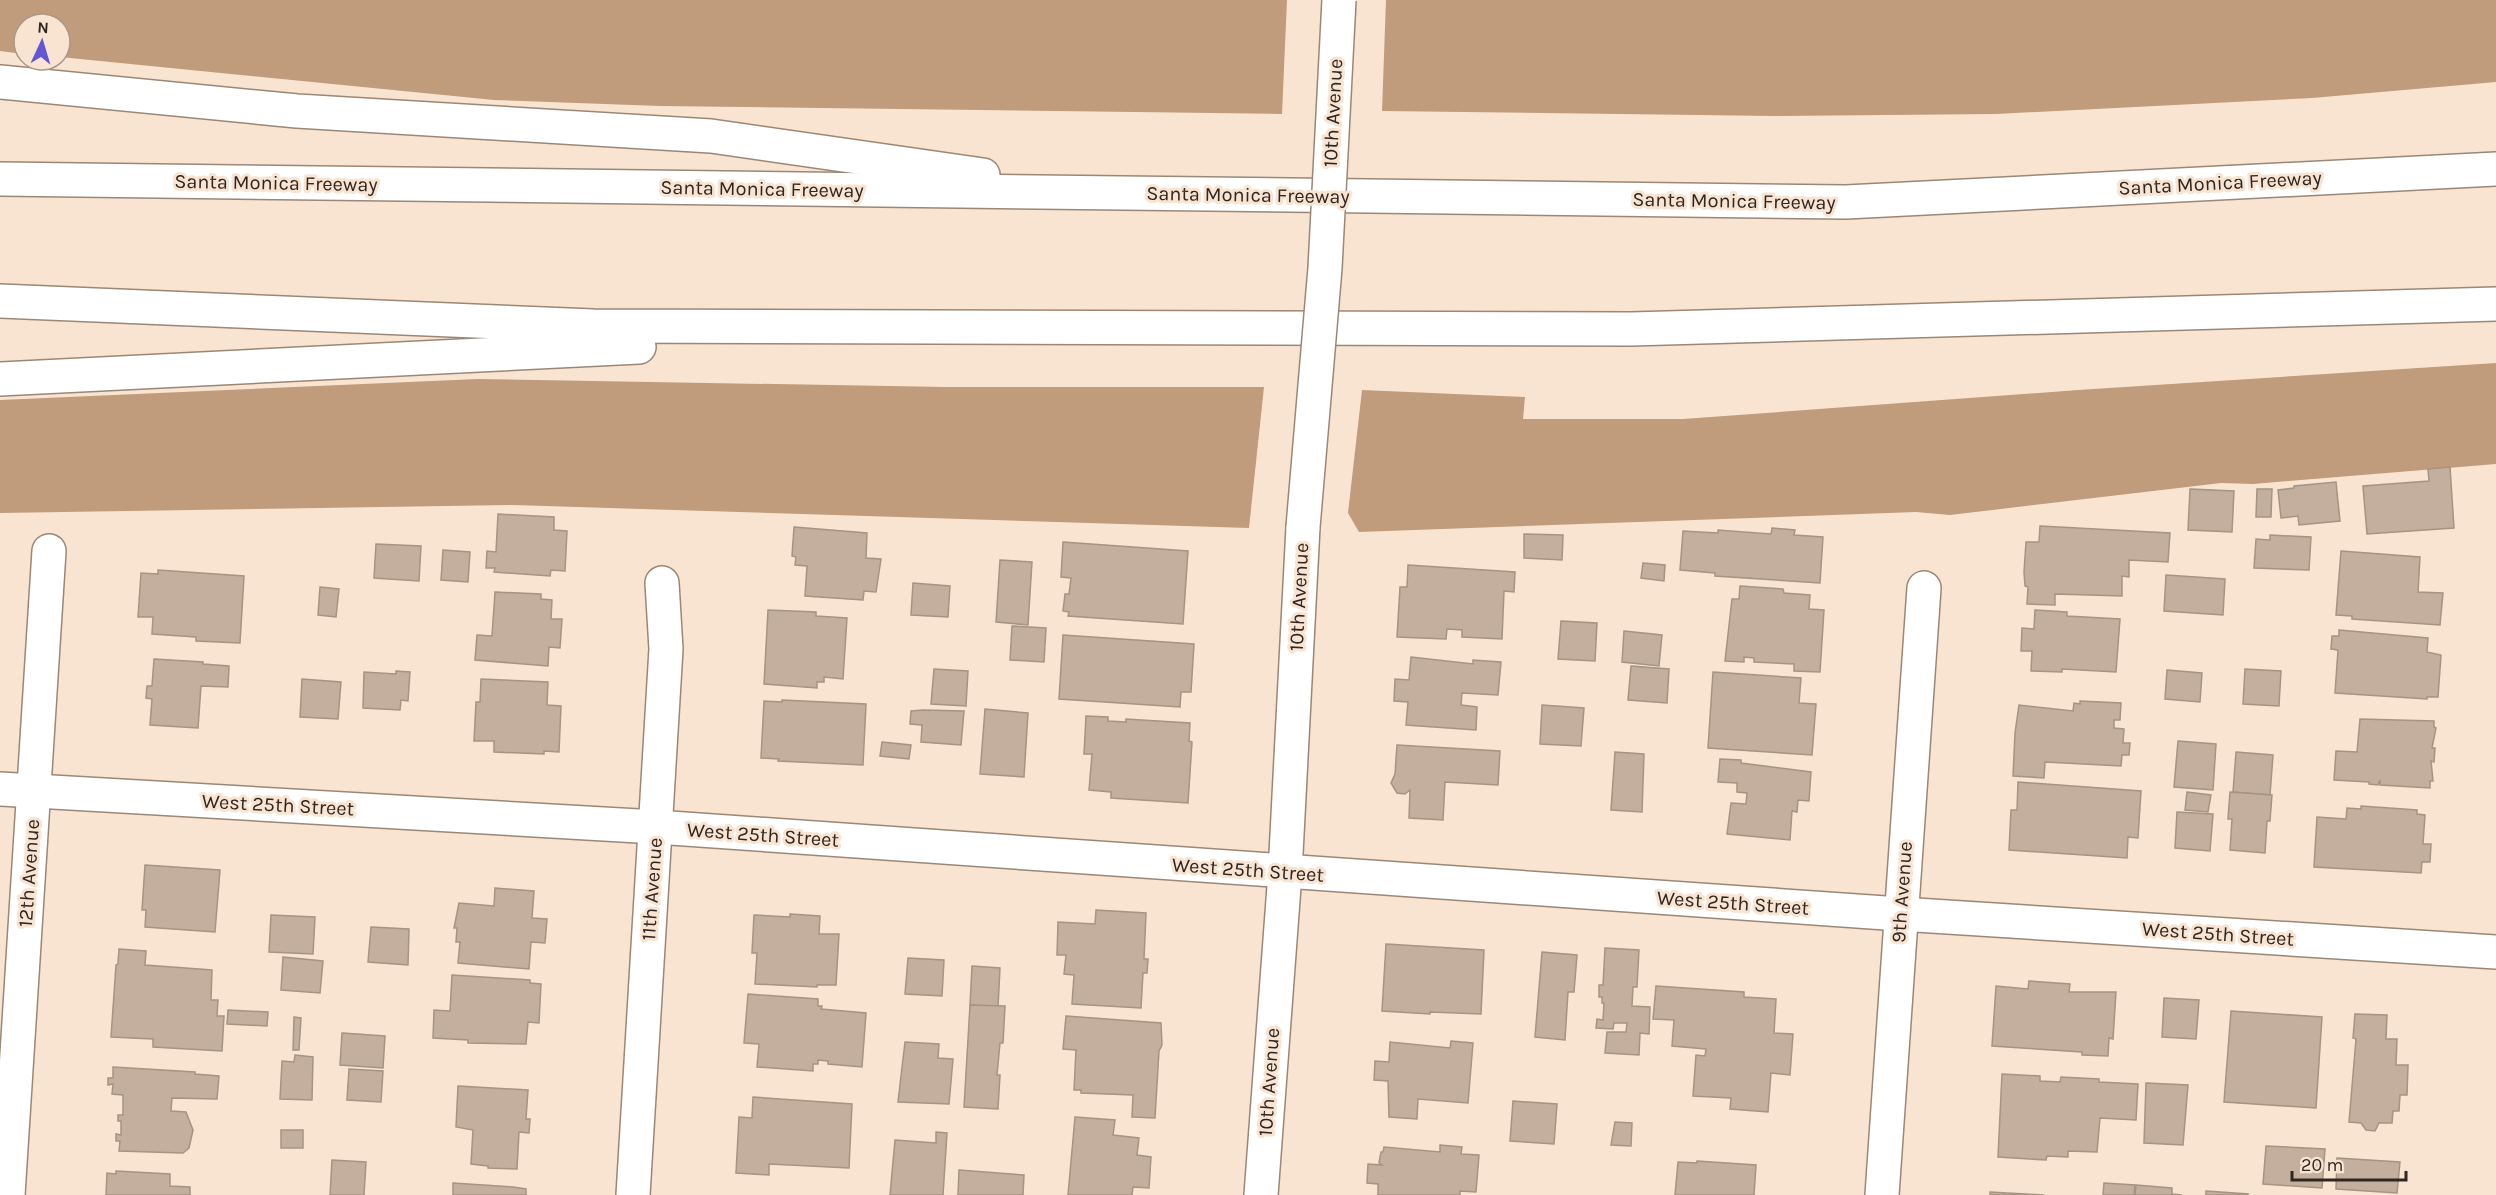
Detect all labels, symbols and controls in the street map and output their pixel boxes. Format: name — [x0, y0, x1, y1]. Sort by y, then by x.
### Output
north arrow — [12, 12, 72, 72]
text: N — [37, 18, 49, 37]
street label: 10th Avenue — [1319, 58, 1347, 168]
street label: Santa Monica Freeway — [2118, 166, 2322, 200]
street label: Santa Monica Freeway — [174, 170, 378, 196]
street label: Santa Monica Freeway — [660, 176, 864, 202]
street label: Santa Monica Freeway — [1146, 182, 1350, 208]
street label: Santa Monica Freeway — [1632, 188, 1836, 214]
street label: 10th Avenue — [1285, 542, 1313, 652]
street label: West 25th Street — [201, 790, 355, 820]
street label: 12th Avenue — [14, 818, 44, 928]
street label: West 25th Street — [686, 818, 840, 852]
street label: 11th Avenue — [637, 837, 667, 941]
street label: 9th Avenue — [1887, 840, 1917, 944]
street label: West 25th Street — [1171, 853, 1325, 887]
street label: West 25th Street — [1656, 886, 1810, 920]
street label: West 25th Street — [2141, 917, 2295, 951]
street label: 10th Avenue — [1254, 1027, 1284, 1137]
scale bar — [2292, 1144, 2406, 1182]
text: 20 m — [2301, 1154, 2343, 1176]

